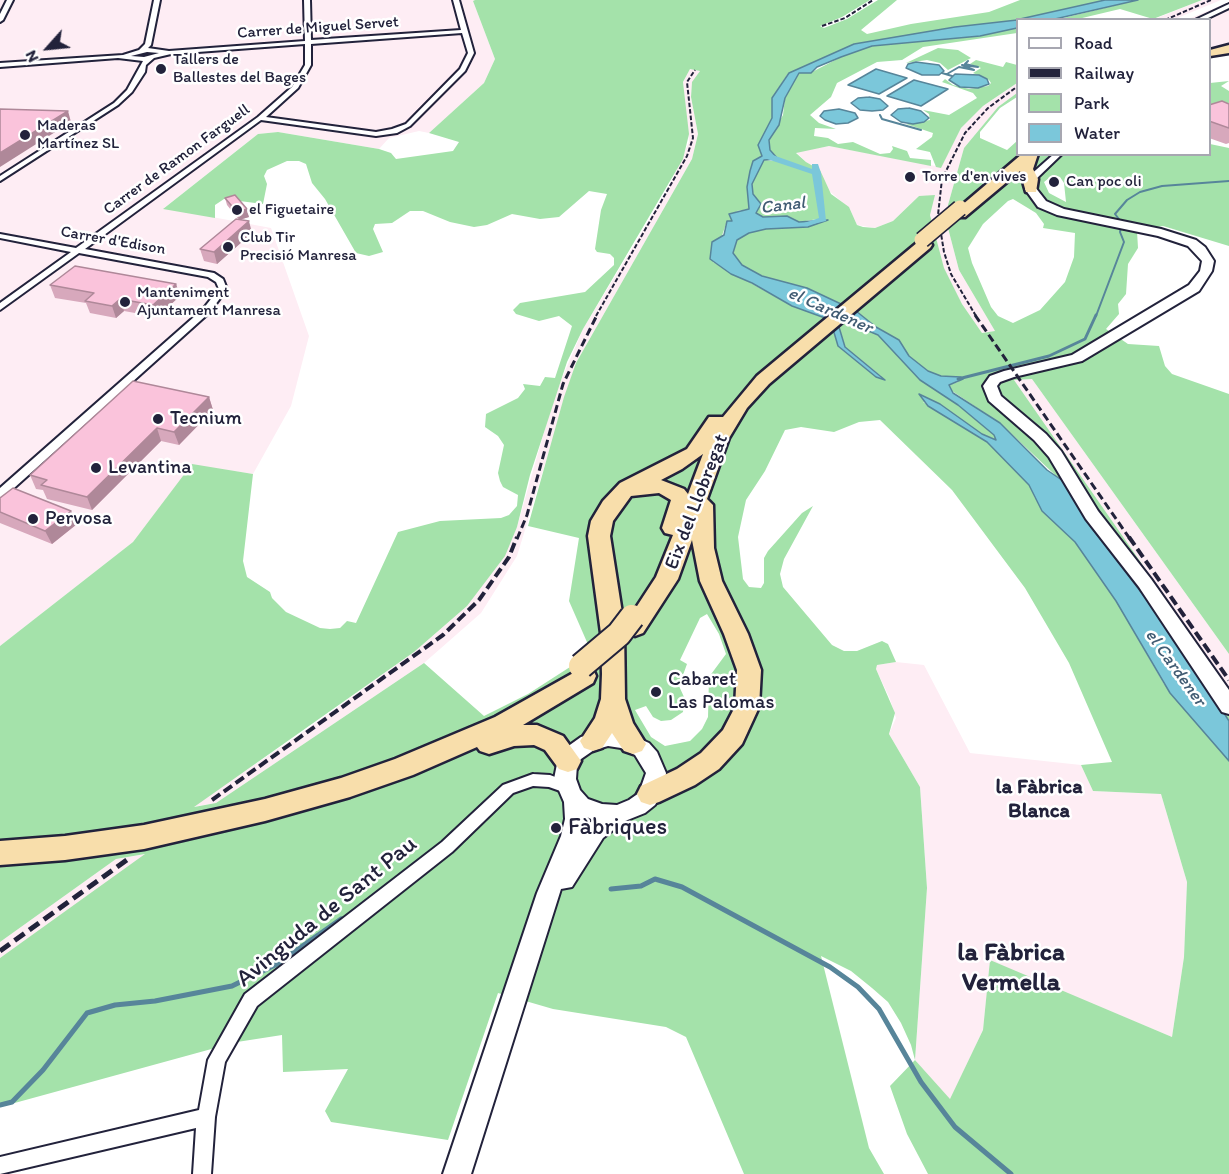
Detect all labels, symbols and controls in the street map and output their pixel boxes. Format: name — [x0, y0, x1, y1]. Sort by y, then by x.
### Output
street label: Carrer de Miguel Servet — [237, 13, 399, 43]
north arrow — [18, 18, 78, 78]
legend — [1016, 18, 1211, 156]
text: Road — [1074, 32, 1113, 54]
text: N — [21, 47, 42, 66]
place label: Tallers de Ballestes del Bages — [173, 50, 306, 88]
marker: Tallers de Ballestes del Bages — [154, 62, 168, 76]
text: Railway — [1074, 62, 1134, 84]
text: Park — [1074, 92, 1109, 114]
street label: Carrer de Ramon Farguell — [100, 100, 254, 220]
place label: Maderas Martínez SL — [37, 116, 119, 154]
text: Water — [1074, 122, 1120, 144]
marker: Maderas Martínez SL — [18, 128, 32, 142]
place label: Torre d'en vives — [922, 167, 1026, 187]
marker: Torre d'en vives — [903, 170, 917, 184]
place label: Can poc oli — [1066, 172, 1142, 192]
marker: Can poc oli — [1047, 175, 1061, 189]
water label: Canal — [759, 193, 807, 219]
place label: el Figuetaire — [249, 200, 334, 220]
marker: el Figuetaire — [230, 203, 244, 217]
street label: Carrer d'Edison — [59, 222, 167, 260]
place label: Club Tir Precisió Manresa — [240, 228, 357, 266]
marker: Club Tir Precisió Manresa — [221, 240, 235, 254]
place label: Manteniment Ajuntament Manresa — [137, 283, 281, 321]
water label: el Cardener — [784, 283, 876, 339]
marker: Manteniment Ajuntament Manresa — [118, 295, 132, 309]
place label: Tecnium — [170, 407, 242, 431]
marker: Tecnium — [151, 412, 165, 426]
street label: Eix del Llobregat — [660, 431, 734, 573]
place label: Levantina — [108, 456, 192, 480]
marker: Levantina — [89, 461, 103, 475]
place label: Pervosa — [45, 507, 112, 531]
marker: Pervosa — [26, 512, 40, 526]
water label: el Cardener — [1140, 625, 1210, 711]
place label: Cabaret Las Palomas — [668, 668, 774, 715]
marker: Cabaret Las Palomas — [649, 685, 663, 699]
district label: la Fàbrica Blanca — [995, 775, 1083, 825]
place label: Fàbriques — [568, 814, 667, 842]
marker: Fàbriques — [549, 821, 563, 835]
street label: Avinguda de Sant Pau — [231, 830, 423, 994]
district label: la Fàbrica Vermella — [957, 937, 1065, 999]

